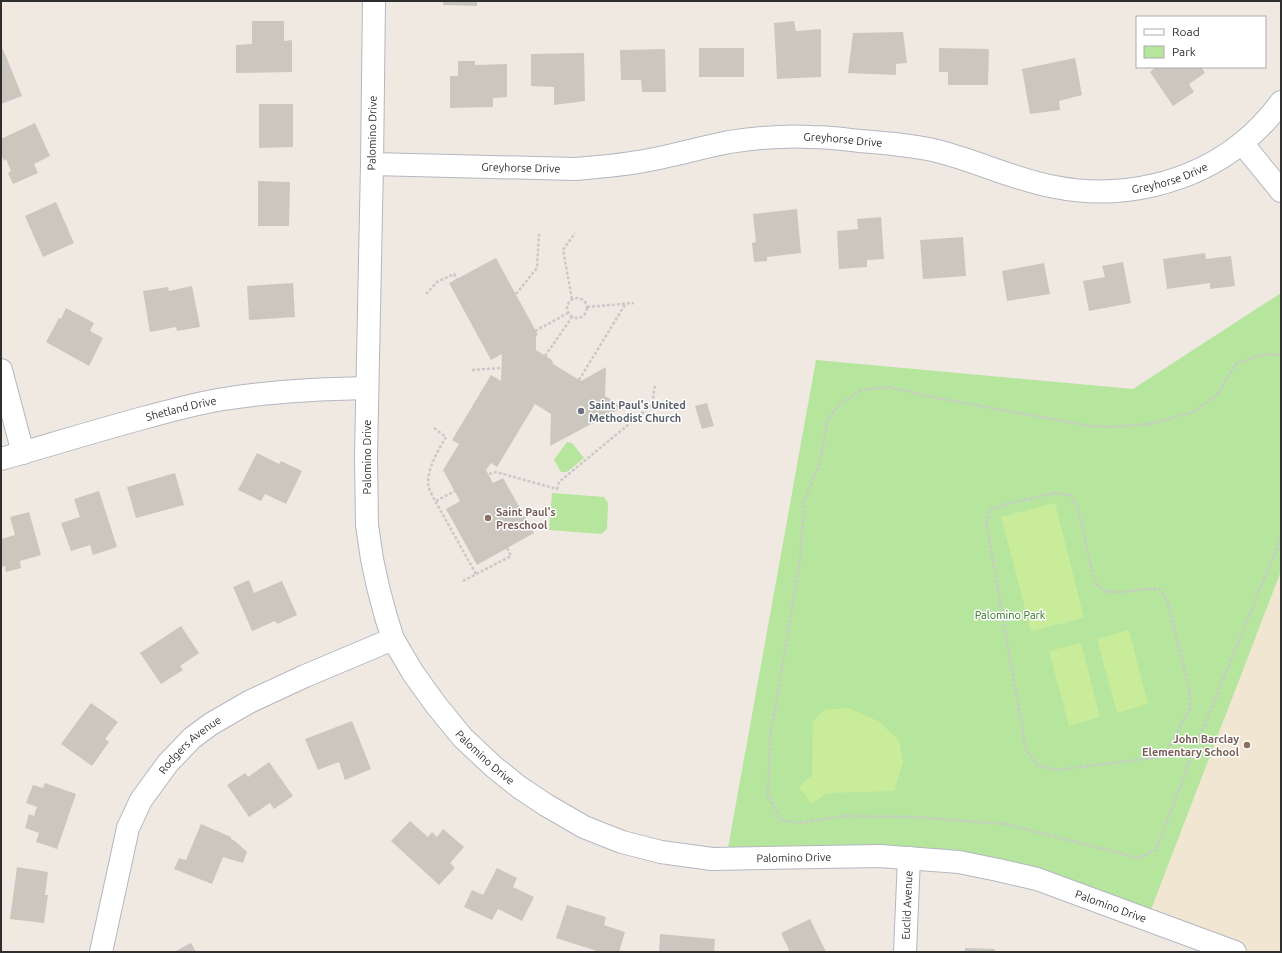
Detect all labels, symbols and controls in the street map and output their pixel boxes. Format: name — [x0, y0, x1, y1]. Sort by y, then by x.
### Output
legend — [1136, 16, 1266, 68]
text: Road — [1172, 25, 1200, 38]
text: Park — [1172, 45, 1196, 58]
street label: Palomino Drive — [365, 95, 379, 171]
street label: Greyhorse Drive — [803, 131, 883, 149]
street label: Greyhorse Drive — [1131, 160, 1210, 195]
street label: Greyhorse Drive — [481, 161, 561, 175]
street label: Shetland Drive — [144, 394, 217, 423]
place label: Saint Paul's United Methodist Church — [589, 399, 686, 424]
marker: Saint Paul's United Methodist Church — [576, 406, 586, 416]
street label: Palomino Drive — [361, 420, 373, 494]
place label: Saint Paul's Preschool — [496, 506, 556, 531]
marker: Saint Paul's Preschool — [483, 513, 493, 523]
park label: Palomino Park — [975, 609, 1046, 621]
street label: Rodgers Avenue — [156, 714, 223, 776]
street label: Palomino Drive — [453, 728, 517, 787]
place label: John Barclay Elementary School — [1142, 733, 1240, 758]
marker: John Barclay Elementary School — [1242, 740, 1252, 750]
street label: Palomino Drive — [756, 851, 831, 864]
street label: Euclid Avenue — [900, 870, 914, 940]
street label: Palomino Drive — [1074, 888, 1148, 925]

